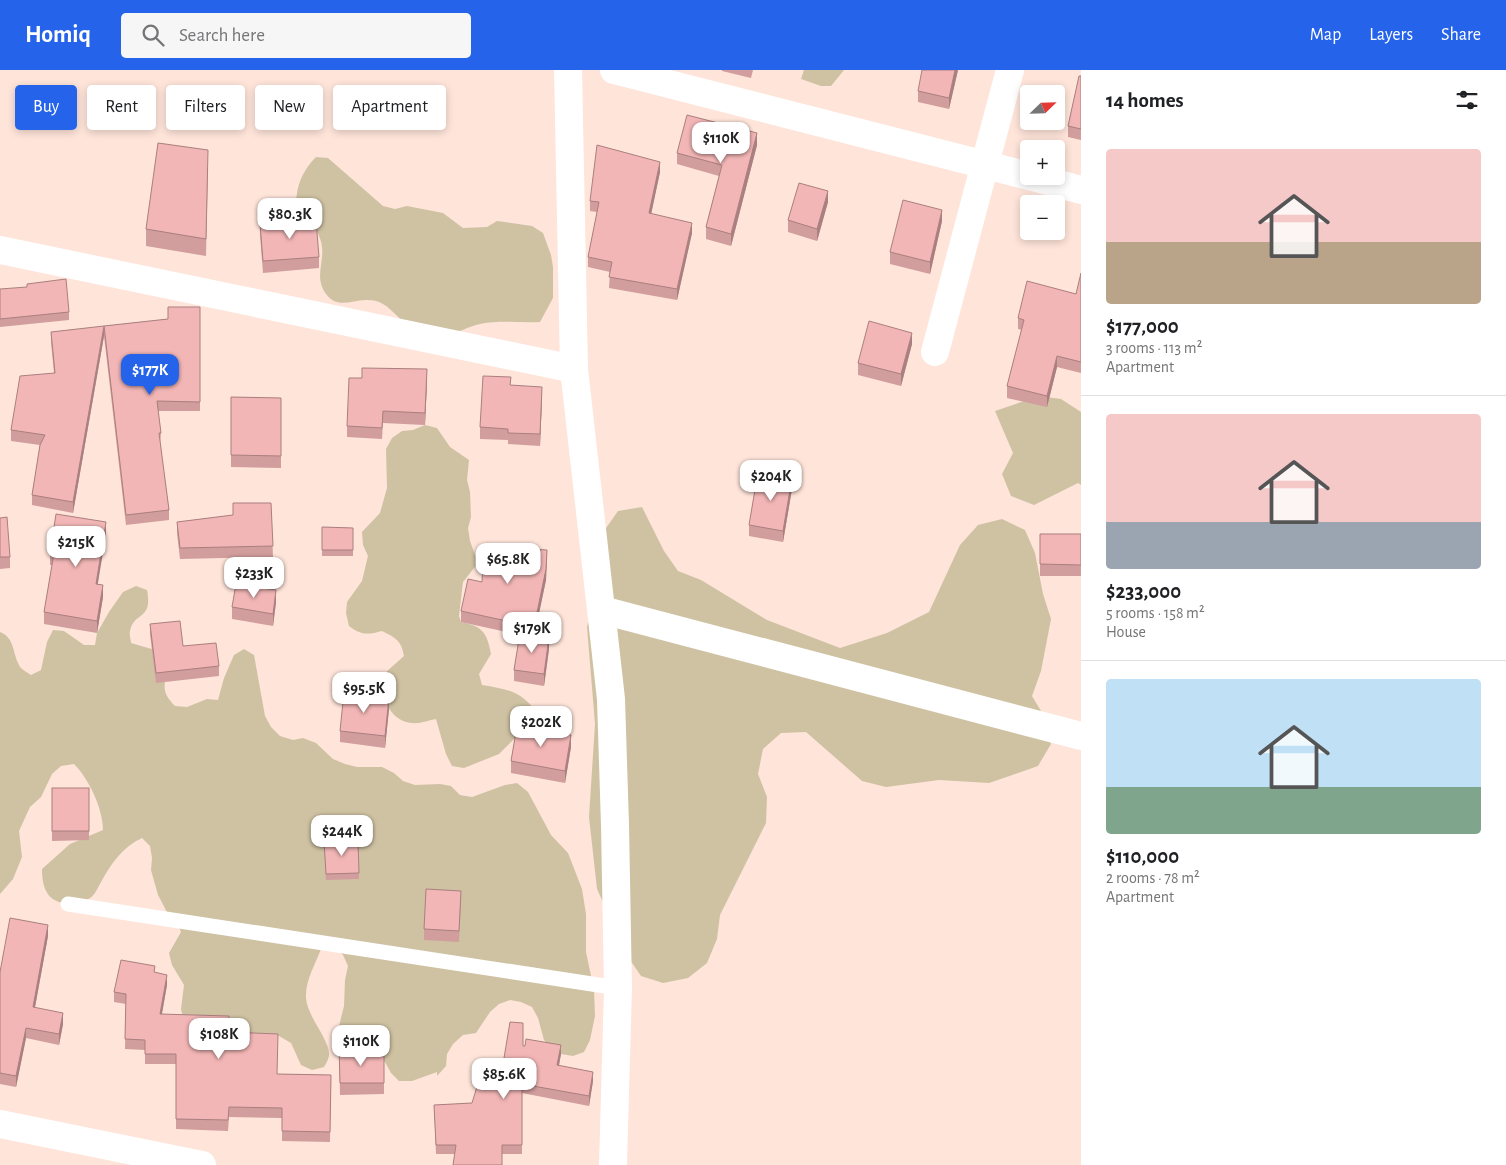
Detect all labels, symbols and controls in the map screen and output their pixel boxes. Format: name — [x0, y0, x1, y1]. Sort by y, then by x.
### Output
search box — [121, 13, 471, 58]
icon: search — [139, 21, 167, 49]
text: Homiq — [25, 23, 91, 47]
text: Search here — [179, 26, 265, 45]
text: Map — [1310, 26, 1341, 44]
text: Layers — [1369, 26, 1413, 44]
text: Share — [1441, 26, 1481, 44]
chip: Buy — [15, 85, 77, 130]
chip: Rent — [87, 85, 156, 130]
chip: Filters — [166, 85, 245, 130]
chip: New — [255, 85, 323, 130]
chip: Apartment — [333, 85, 446, 130]
north arrow — [1020, 85, 1065, 130]
map controls — [1020, 85, 1065, 240]
icon: filters — [1453, 86, 1481, 114]
text: 14 homes — [1106, 90, 1184, 111]
pin: $110K — [686, 122, 756, 164]
text: $110K — [703, 130, 739, 146]
button: + — [1020, 140, 1065, 185]
icon: home — [1249, 181, 1339, 271]
button: − — [1020, 195, 1065, 240]
pin: $80.3K — [249, 198, 331, 240]
text: $80.3K — [268, 206, 312, 222]
text: $177,000 — [1106, 316, 1179, 337]
text: 3 rooms · 113 m² — [1106, 340, 1202, 356]
pin: $177K — [115, 354, 185, 396]
text: Apartment — [1106, 359, 1174, 375]
text: $177K — [132, 362, 168, 378]
icon: home — [1249, 447, 1339, 537]
pin: $204K — [736, 460, 806, 502]
text: $204K — [751, 468, 791, 484]
pin: $215K — [41, 526, 111, 568]
text: $215K — [58, 534, 94, 550]
pin: $65.8K — [467, 542, 549, 585]
text: $65.8K — [487, 551, 529, 567]
pin: $233K — [219, 556, 289, 599]
text: $233K — [235, 565, 273, 581]
text: $233,000 — [1106, 581, 1181, 602]
text: 5 rooms · 158 m² — [1106, 605, 1205, 621]
pin: $179K — [497, 612, 567, 654]
text: $179K — [514, 620, 550, 636]
text: House — [1106, 624, 1146, 640]
pin: $95.5K — [323, 672, 405, 714]
text: $95.5K — [343, 680, 385, 696]
pin: $202K — [506, 706, 576, 748]
icon: home — [1249, 712, 1339, 802]
text: $202K — [521, 714, 561, 730]
pin: $244K — [307, 814, 377, 857]
text: $244K — [322, 823, 362, 839]
text: $110,000 — [1106, 846, 1179, 867]
text: 2 rooms · 78 m² — [1106, 870, 1200, 886]
text: Apartment — [1106, 889, 1174, 905]
pin: $108K — [184, 1018, 254, 1060]
pin: $110K — [326, 1024, 396, 1067]
text: $108K — [200, 1026, 238, 1042]
text: $110K — [343, 1033, 379, 1049]
pin: $85.6K — [463, 1058, 545, 1100]
text: $85.6K — [483, 1066, 525, 1082]

